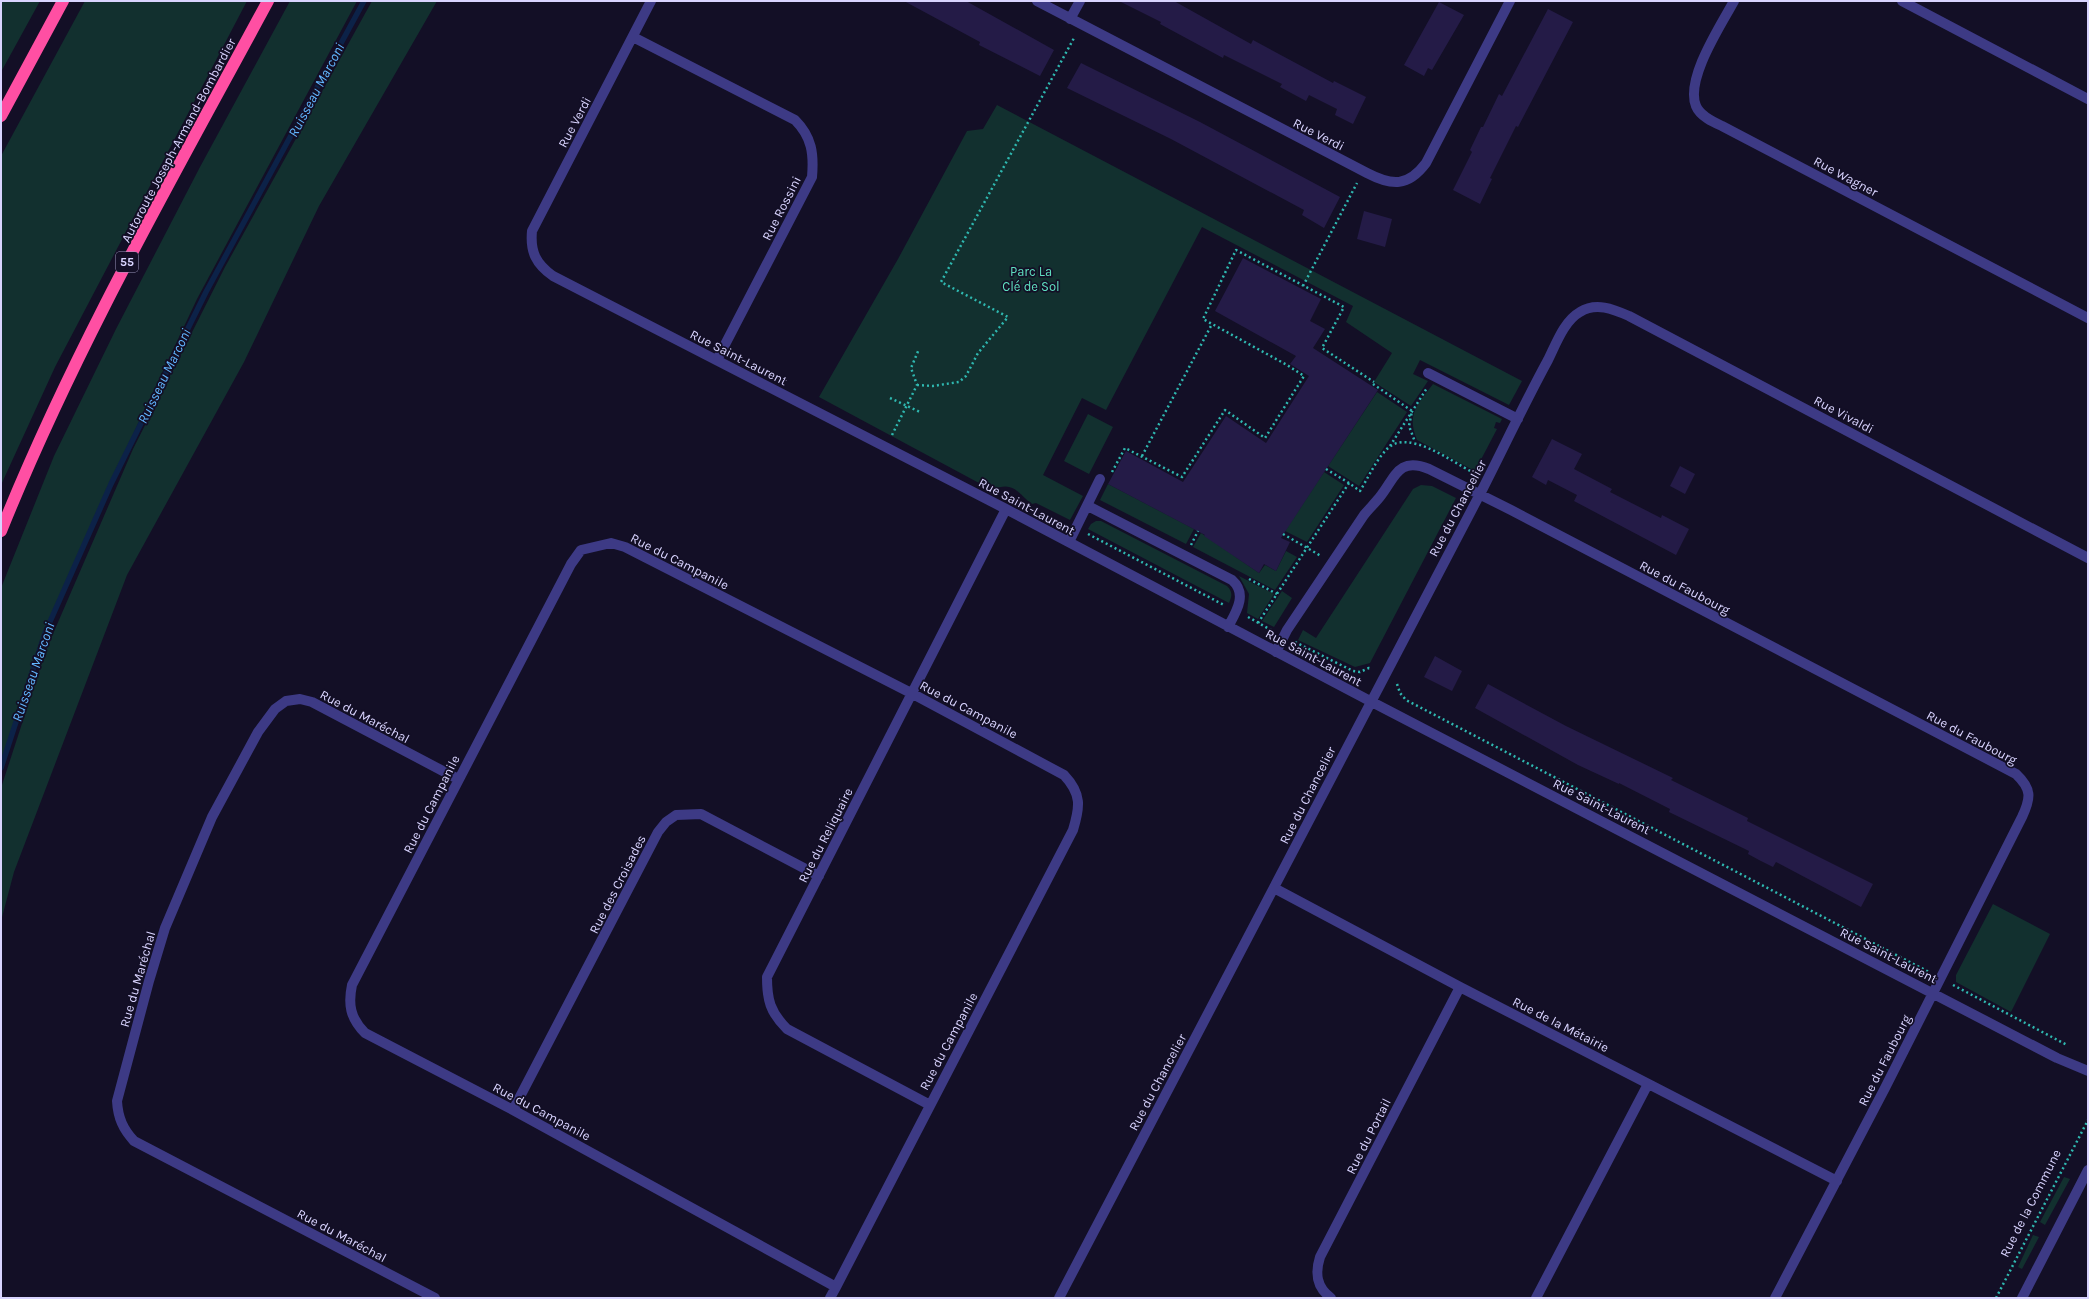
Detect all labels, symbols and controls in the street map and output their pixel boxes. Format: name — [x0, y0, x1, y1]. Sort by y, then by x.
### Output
street label: Autoroute Joseph-Armand-Bombardier — [118, 35, 239, 245]
water label: Ruisseau Marconi — [285, 40, 348, 140]
street label: Rue Verdi — [555, 94, 594, 150]
street label: Rue Verdi — [1291, 115, 1347, 154]
street label: Rue Wagner — [1811, 153, 1881, 200]
street label: Rue Rossini — [759, 174, 804, 243]
road number: 55 — [116, 252, 138, 272]
park label: Parc La Clé de Sol — [1002, 264, 1060, 294]
water label: Ruisseau Marconi — [134, 326, 195, 427]
street label: Rue Saint-Laurent — [688, 326, 790, 388]
street label: Rue Vivaldi — [1811, 392, 1876, 436]
street label: Rue du Chancelier — [1426, 457, 1489, 559]
street label: Rue Saint-Laurent — [976, 475, 1078, 538]
street label: Rue du Campanile — [628, 530, 732, 593]
street label: Rue du Faubourg — [1637, 557, 1733, 618]
water label: Ruisseau Marconi — [9, 620, 58, 724]
street label: Rue Saint-Laurent — [1263, 626, 1365, 689]
street label: Rue du Campanile — [917, 677, 1020, 742]
street label: Rue du Maréchal — [317, 687, 412, 746]
street label: Rue du Faubourg — [1924, 707, 2020, 768]
street label: Rue du Chancelier — [1276, 744, 1339, 846]
street label: Rue du Campanile — [400, 752, 463, 856]
street label: Rue Saint-Laurent — [1551, 775, 1653, 837]
street label: Rue du Reliquaire — [795, 785, 857, 886]
street label: Rue des Croisades — [586, 832, 649, 936]
street label: Rue Saint-Laurent — [1838, 924, 1940, 986]
street label: Rue du Maréchal — [117, 929, 158, 1029]
street label: Rue du Campanile — [916, 990, 981, 1093]
street label: Rue de la Métairie — [1510, 994, 1612, 1055]
street label: Rue du Faubourg — [1855, 1012, 1914, 1108]
street label: Rue du Chancelier — [1126, 1031, 1189, 1133]
street label: Rue du Campanile — [490, 1079, 593, 1144]
street label: Rue du Portail — [1343, 1096, 1394, 1177]
street label: Rue de la Commune — [1997, 1147, 2064, 1260]
street label: Rue du Maréchal — [294, 1206, 389, 1265]

